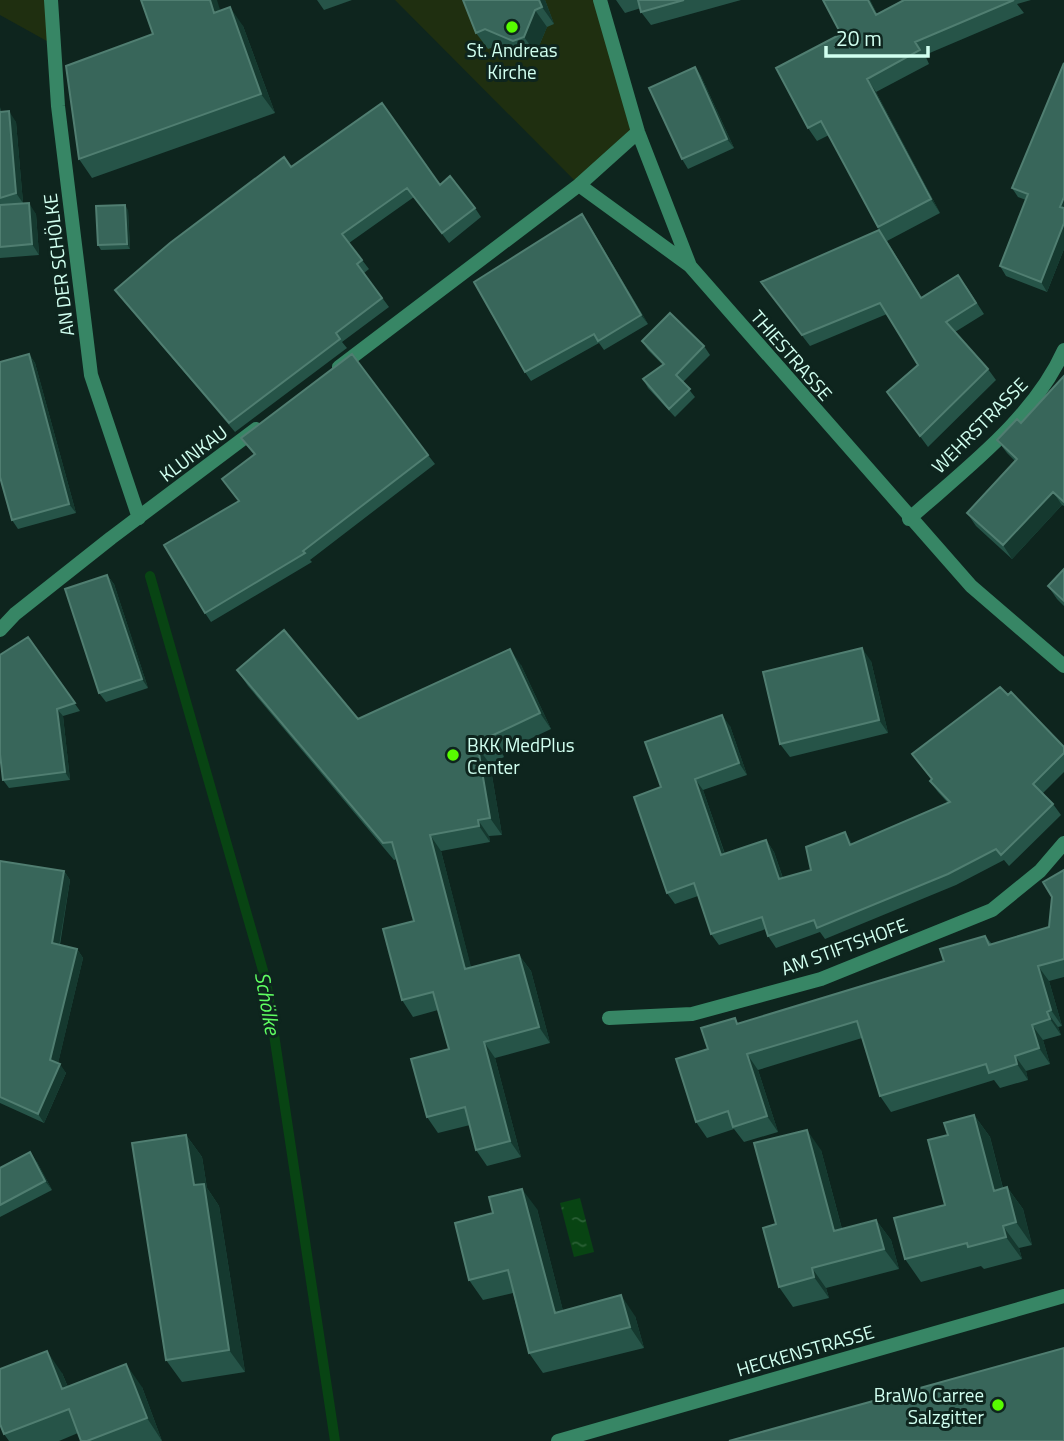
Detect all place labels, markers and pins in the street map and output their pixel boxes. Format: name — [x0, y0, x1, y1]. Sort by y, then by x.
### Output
marker: St. Andreas Kirche — [504, 19, 520, 35]
place label: St. Andreas Kirche — [467, 35, 558, 86]
place label: BKK MedPlus Center — [467, 730, 575, 781]
marker: BKK MedPlus Center — [445, 747, 461, 763]
place label: BraWo Carree Salzgitter — [874, 1380, 984, 1431]
marker: BraWo Carree Salzgitter — [990, 1397, 1006, 1413]

